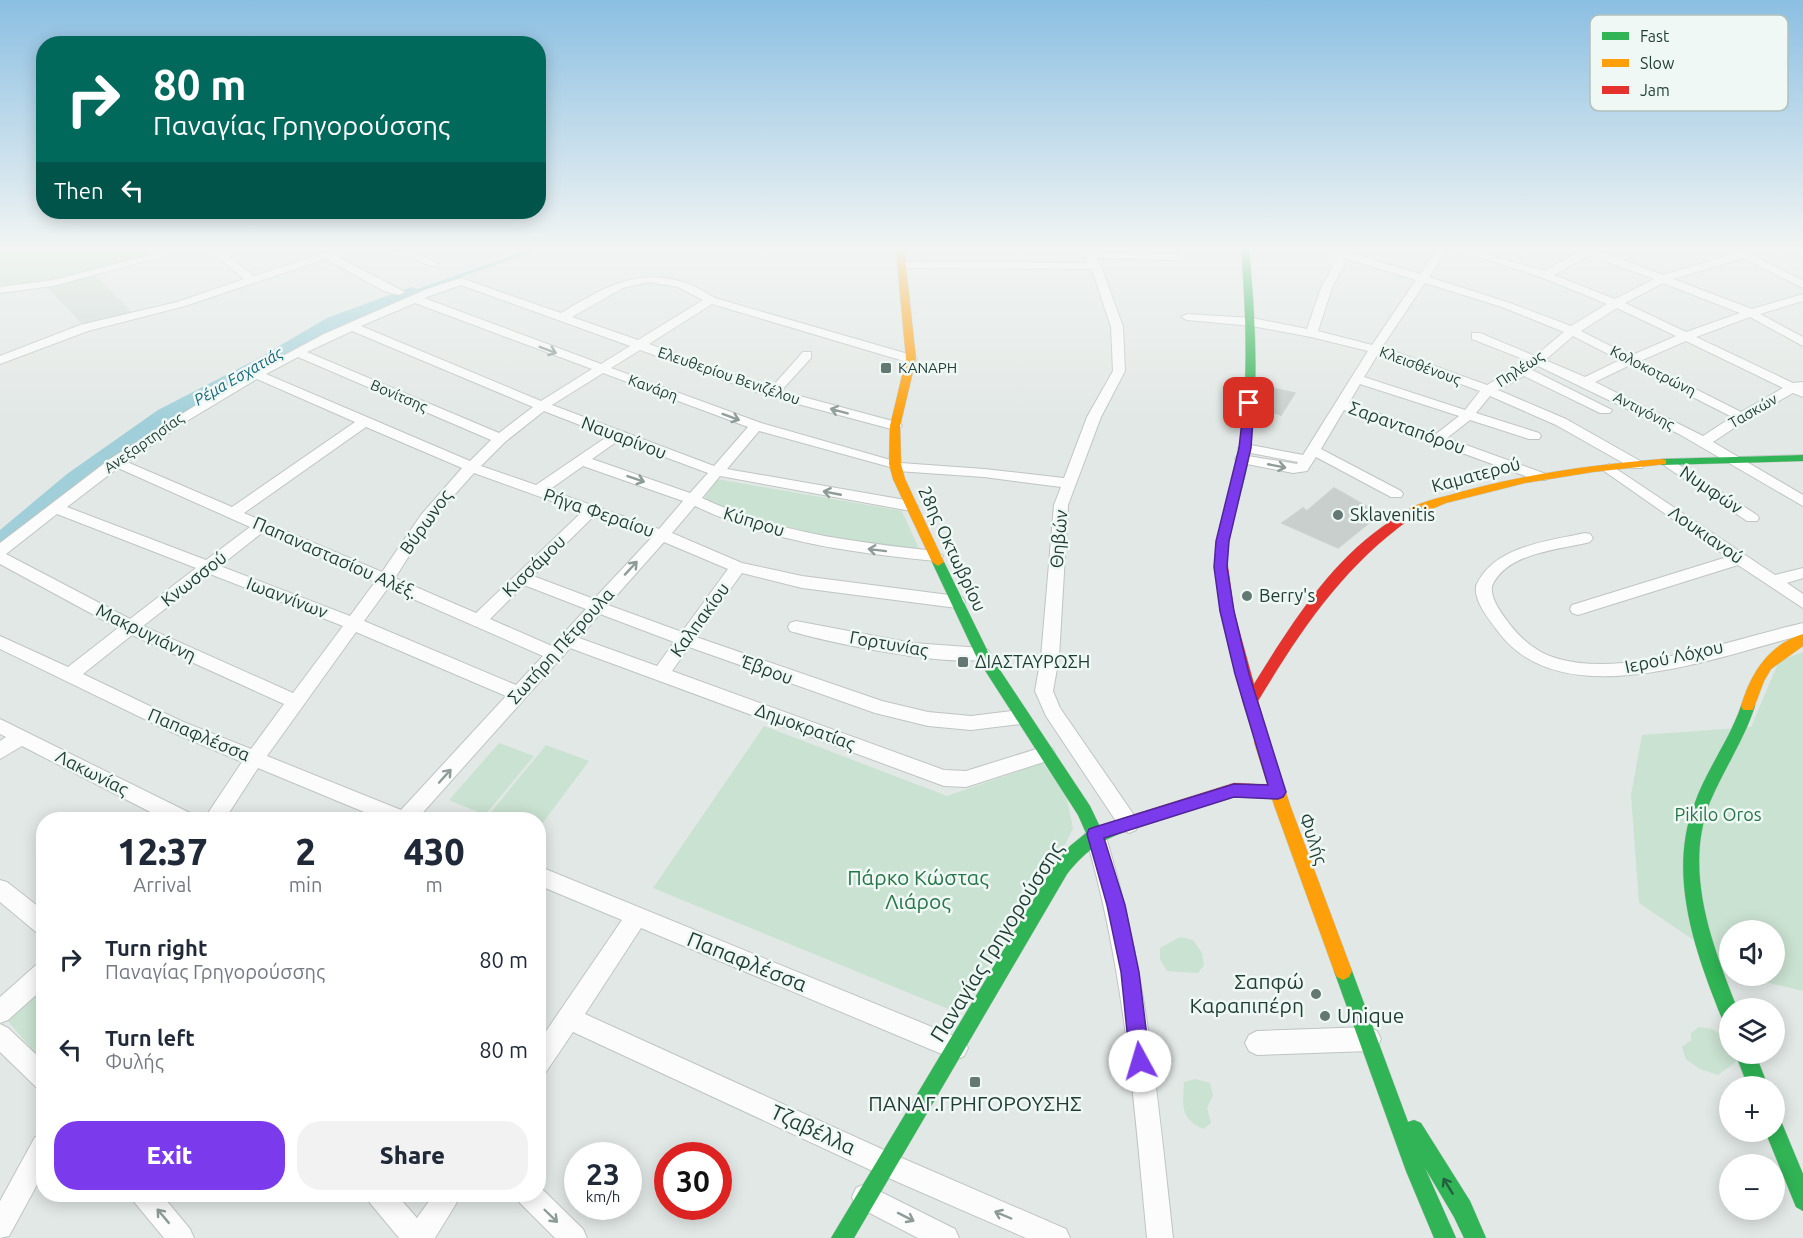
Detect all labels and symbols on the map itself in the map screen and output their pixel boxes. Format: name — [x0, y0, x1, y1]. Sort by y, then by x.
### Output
legend — [1590, 15, 1788, 111]
text: Fast — [1640, 27, 1670, 45]
text: Slow — [1640, 54, 1675, 72]
text: Jam — [1640, 81, 1670, 99]
street label: Κολοκοτρώνη — [1608, 342, 1699, 399]
water label: Ρέμα Εσχατιάς — [191, 343, 287, 409]
street label: Ελευθερίου Βενιζέλου — [656, 343, 802, 408]
street label: Κλεισθένους — [1377, 343, 1463, 388]
one-way arrow — [539, 345, 557, 356]
street label: Πηλέως — [1493, 347, 1547, 390]
place label: ΚΑΝΑΡΗ — [898, 359, 957, 376]
marker: ΚΑΝΑΡΗ — [879, 361, 893, 375]
street label: Κανάρη — [626, 371, 680, 404]
street label: Βονίτσης — [368, 376, 430, 415]
pin — [1223, 377, 1274, 428]
street label: Αντιγόνης — [1611, 388, 1678, 433]
street label: Τασκών — [1725, 390, 1780, 431]
street label: Σαρανταπόρου — [1347, 397, 1468, 457]
one-way arrow — [829, 405, 848, 416]
street label: Ανεξαρτησίας — [101, 409, 187, 476]
street label: Ναυαρίνου — [579, 412, 670, 462]
one-way arrow — [722, 413, 740, 424]
street label: Καματερού — [1429, 453, 1522, 495]
one-way arrow — [1267, 461, 1287, 472]
street label: Νυμφών — [1677, 461, 1747, 517]
one-way arrow — [627, 475, 645, 486]
street label: 28ης Οκτωβρίου — [914, 483, 991, 615]
street label: Ρήγα Φεραίου — [541, 484, 657, 540]
street label: Βύρωνος — [395, 485, 456, 558]
one-way arrow — [823, 487, 843, 498]
street label: Λουκιανού — [1665, 501, 1748, 567]
street label: Κύπρου — [721, 502, 787, 540]
place label: Sklavenitis — [1350, 504, 1435, 524]
street label: Θηβών — [1045, 508, 1071, 569]
marker: Sklavenitis — [1331, 508, 1345, 522]
street label: Παπαναστασίου Αλέξ. — [250, 512, 420, 602]
street label: Κισσάμου — [498, 530, 569, 600]
one-way arrow — [867, 545, 887, 556]
street label: Κνωσσού — [157, 547, 230, 610]
one-way arrow — [624, 561, 638, 576]
street label: Ιωαννίνων — [244, 572, 331, 622]
street label: Καλπακίου — [666, 578, 733, 660]
street label: Σωτήρη Πέτρουλα — [503, 583, 617, 707]
place label: Berry's — [1259, 585, 1315, 605]
marker: Berry's — [1240, 589, 1254, 603]
street label: Μακρυγιάννη — [93, 599, 200, 665]
street label: Γορτυνίας — [848, 626, 930, 661]
street label: Ιερού Λόχου — [1623, 636, 1725, 676]
street label: Έβρου — [738, 650, 796, 688]
place label: ΔΙΑΣΤΑΥΡΩΣΗ — [975, 651, 1090, 671]
marker: ΔΙΑΣΤΑΥΡΩΣΗ — [956, 655, 970, 669]
street label: Δημοκρατίας — [752, 699, 858, 754]
street label: Παπαφλέσσα — [145, 704, 254, 765]
street label: Λακωνίας — [52, 745, 132, 800]
one-way arrow — [438, 768, 452, 783]
park label: Pikilo Oros — [1674, 804, 1762, 824]
street label: Φυλής — [1295, 810, 1332, 867]
street label: Παναγίας Γρηγορούσσης — [925, 837, 1068, 1046]
park label: Πάρκο Κώστας Λιάρος — [847, 865, 989, 913]
street label: Παπαφλέσσα — [684, 926, 811, 996]
place label: Σαπφώ Καραπιπέρη — [1189, 969, 1304, 1017]
marker: Σαπφώ Καραπιπέρη — [1309, 987, 1323, 1001]
place label: Unique — [1337, 1003, 1404, 1027]
marker: Unique — [1318, 1009, 1332, 1023]
position arrow — [1108, 1029, 1172, 1093]
marker: ΠΑΝΑΓ.ΓΡΗΓΟΡΟΥΣΗΣ — [968, 1075, 982, 1089]
place label: ΠΑΝΑΓ.ΓΡΗΓΟΡΟΥΣΗΣ — [868, 1091, 1082, 1115]
street label: Τζαβέλλα — [767, 1099, 860, 1159]
speed limit sign: 30 — [654, 1142, 732, 1220]
one-way arrow — [1442, 1178, 1454, 1195]
one-way arrow — [156, 1208, 169, 1224]
one-way arrow — [544, 1209, 559, 1223]
one-way arrow — [995, 1209, 1013, 1220]
one-way arrow — [896, 1212, 914, 1224]

